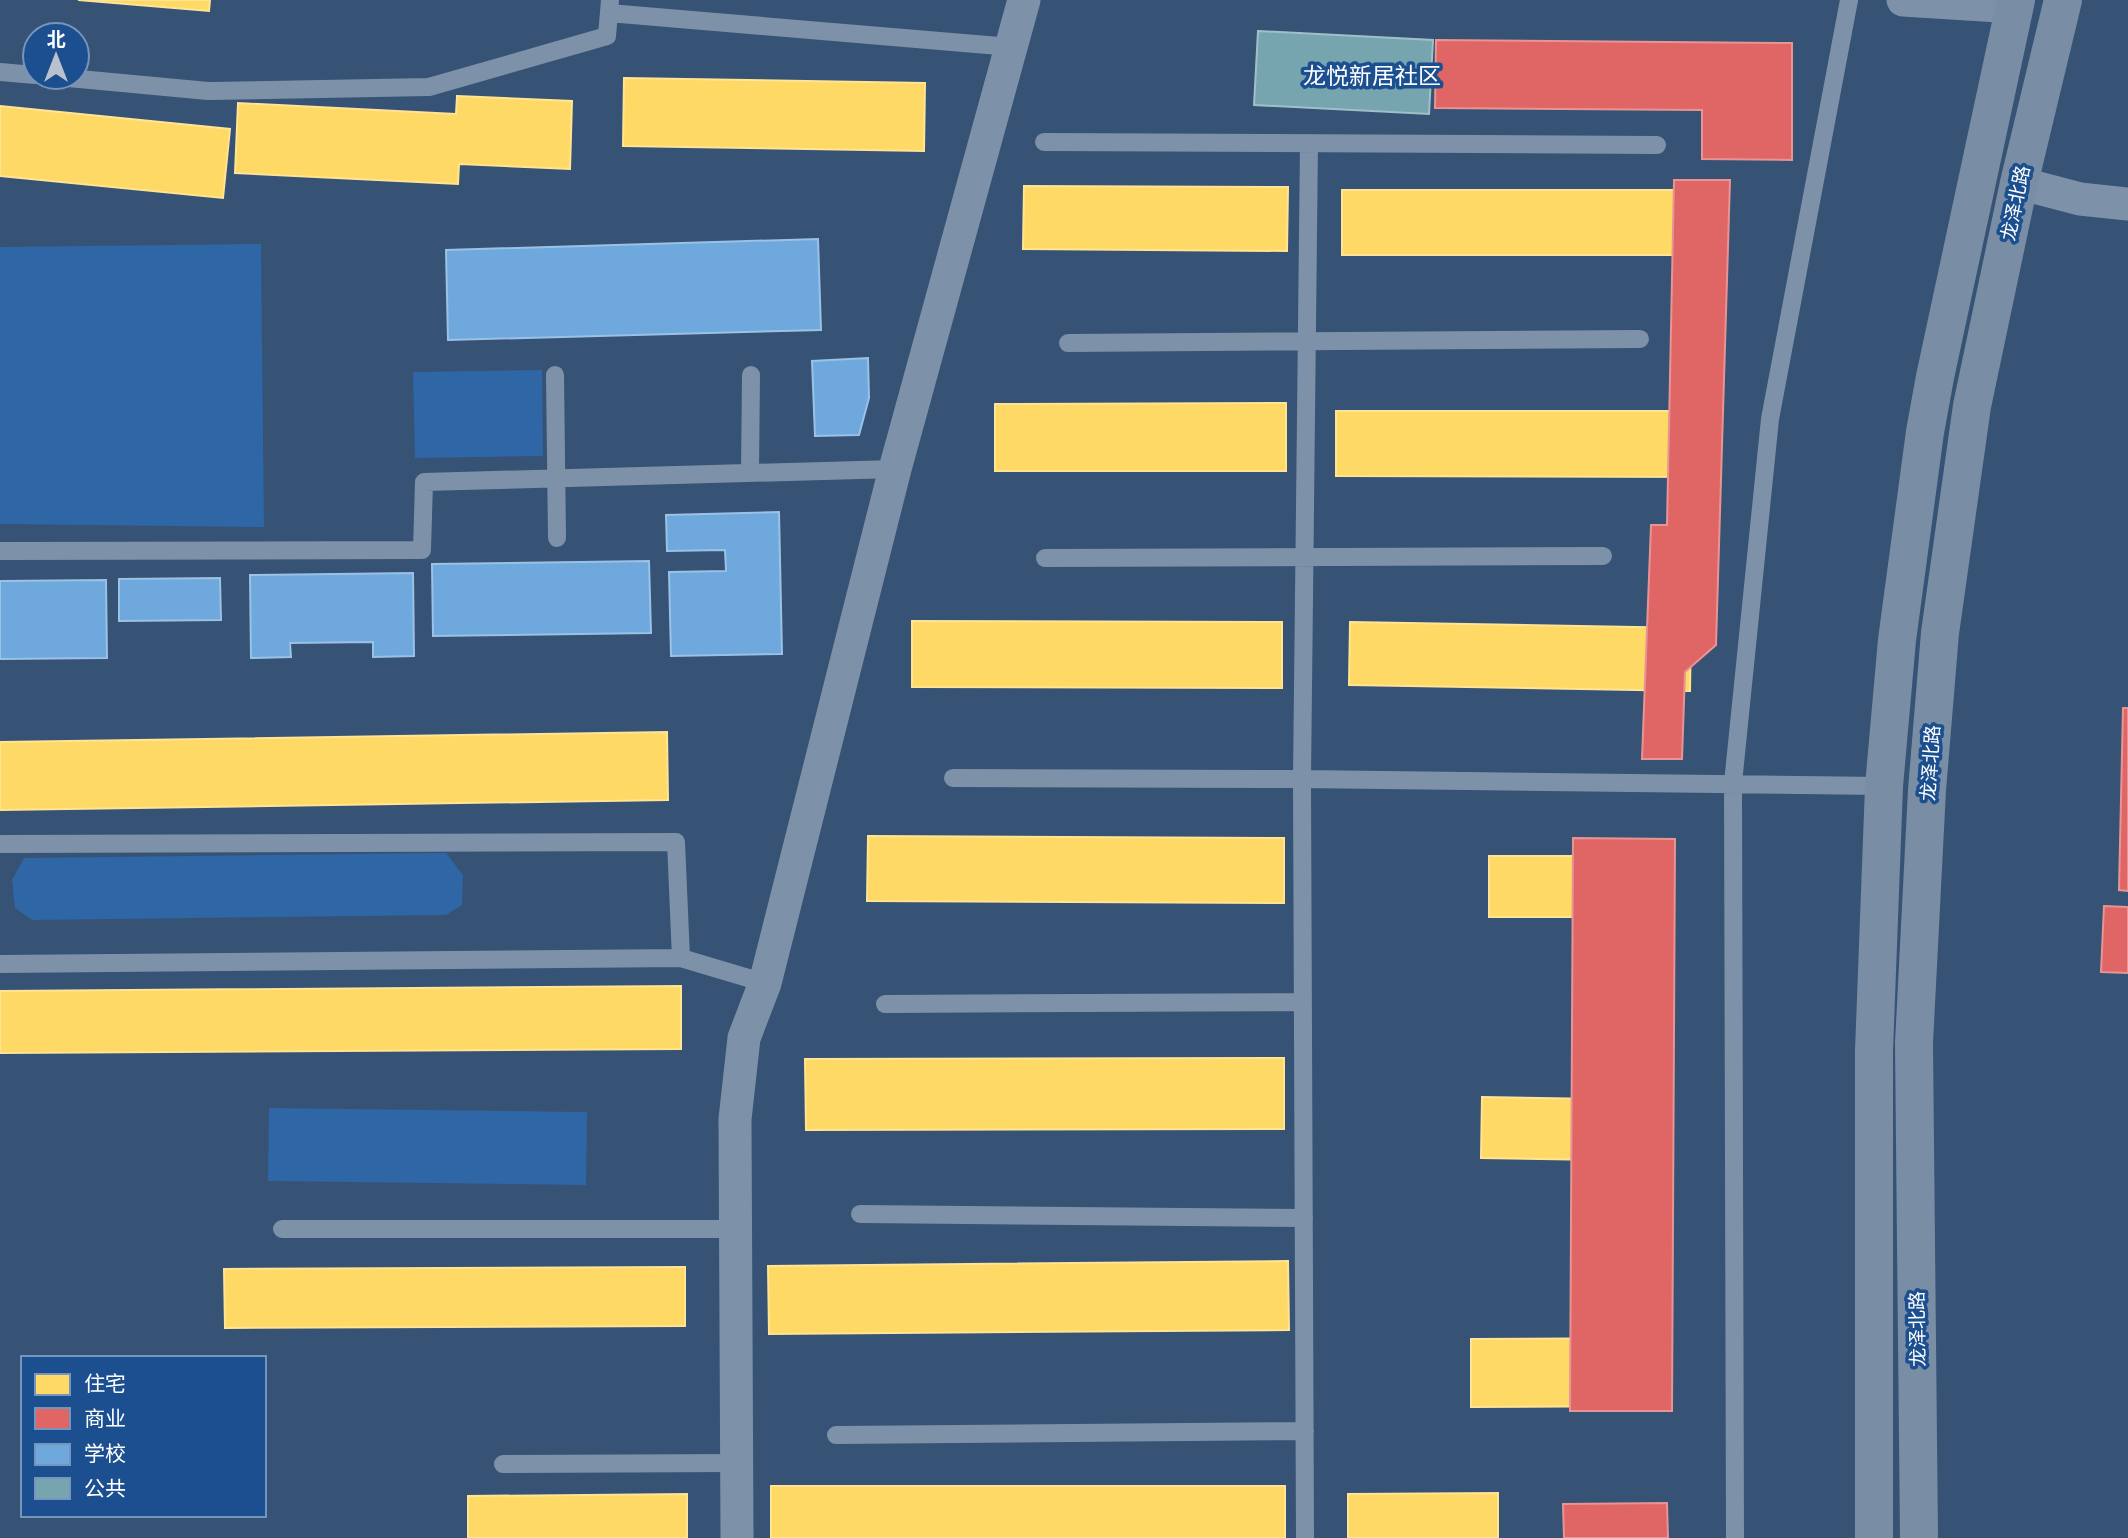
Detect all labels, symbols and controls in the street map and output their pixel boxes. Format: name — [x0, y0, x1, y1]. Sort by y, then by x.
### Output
north arrow — [21, 21, 91, 91]
text: 北 — [46, 28, 66, 50]
district label: 龙悦新居社区 — [1303, 63, 1441, 88]
street label: 龙泽北路 — [1996, 164, 2034, 242]
street label: 龙泽北路 — [1916, 724, 1944, 802]
street label: 龙泽北路 — [1905, 1291, 1929, 1367]
legend — [21, 1356, 266, 1517]
text: 住宅 — [84, 1371, 126, 1395]
text: 商业 — [84, 1406, 126, 1430]
text: 学校 — [84, 1441, 126, 1465]
text: 公共 — [84, 1476, 126, 1500]

